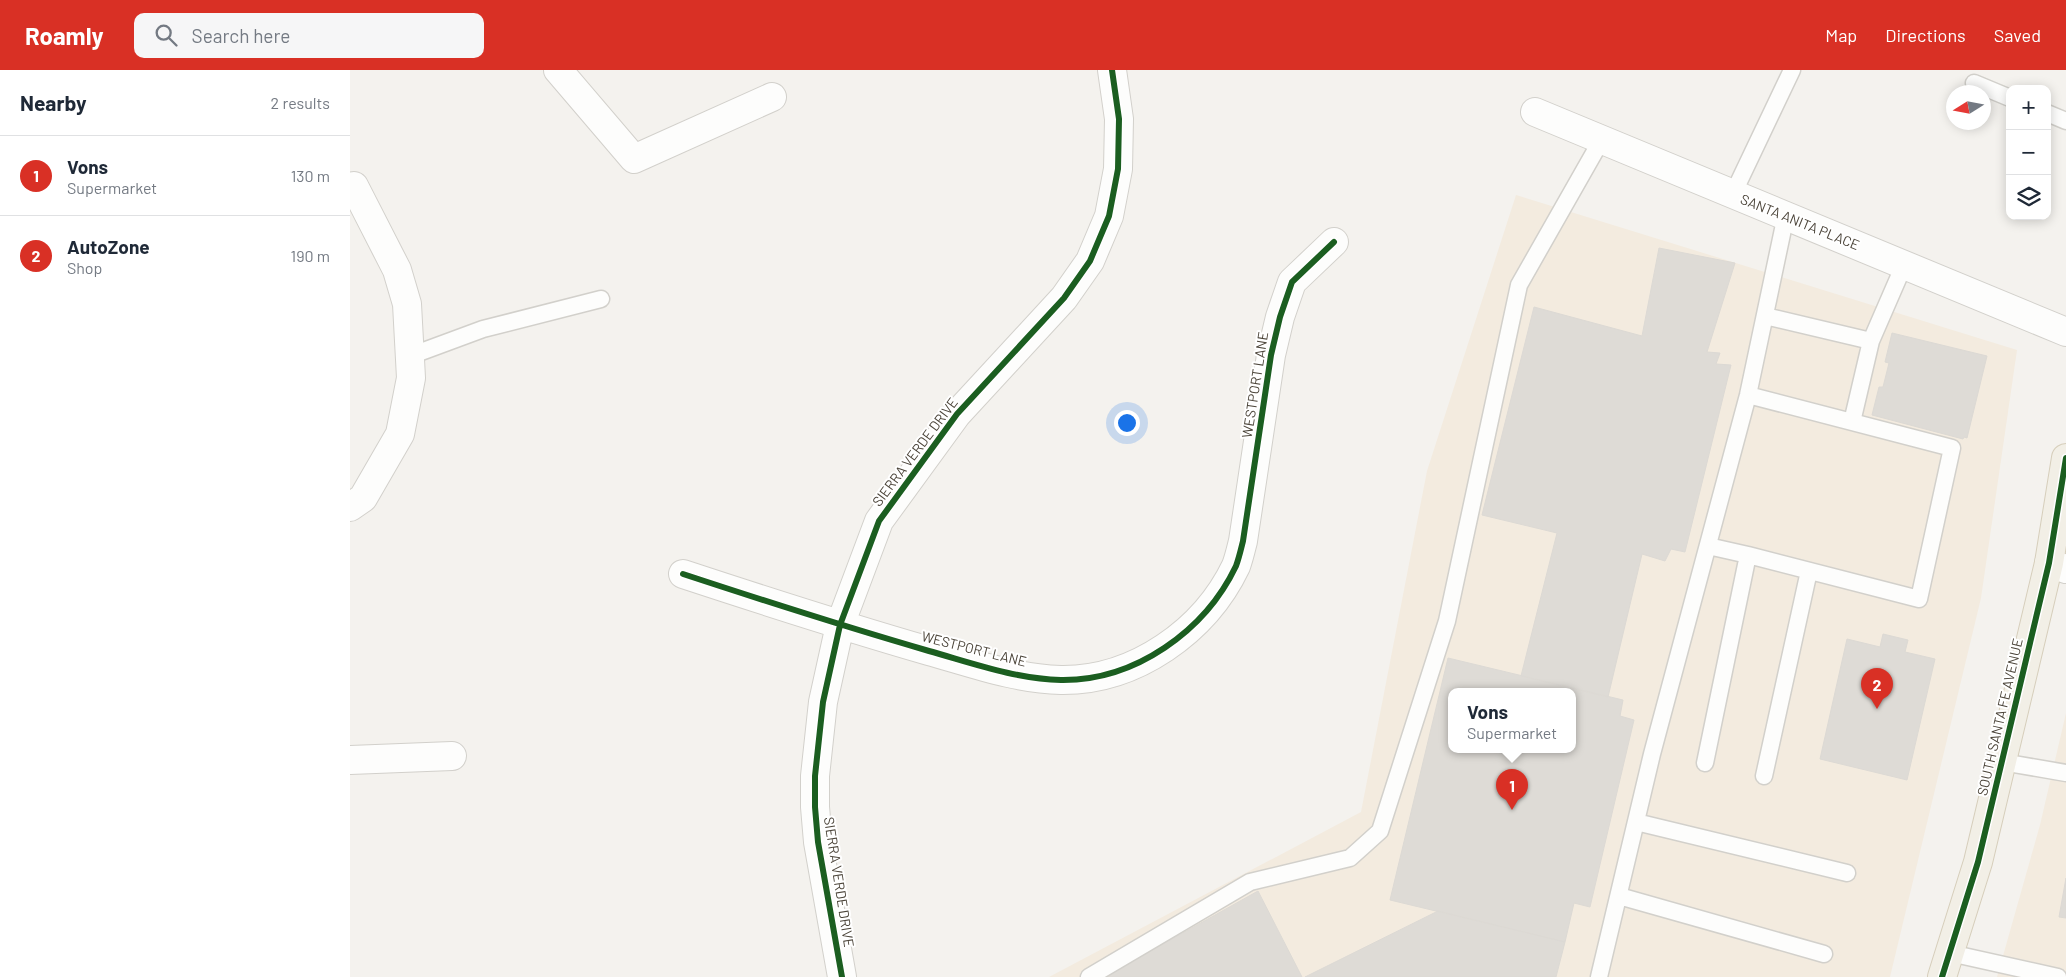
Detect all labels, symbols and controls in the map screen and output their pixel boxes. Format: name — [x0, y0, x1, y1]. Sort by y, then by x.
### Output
search box — [134, 13, 484, 58]
text: Roamly — [25, 21, 104, 50]
icon: search — [152, 21, 180, 49]
text: Search here — [192, 24, 290, 47]
text: Map — [1825, 24, 1857, 46]
text: Directions — [1885, 24, 1966, 46]
text: Saved — [1994, 24, 2041, 46]
north arrow — [1946, 85, 1991, 130]
map controls — [2006, 85, 2051, 220]
button: + — [2006, 85, 2051, 130]
text: Nearby — [20, 90, 86, 115]
text: 2 results — [271, 93, 330, 112]
button: − — [2006, 130, 2051, 175]
text: Vons — [67, 155, 108, 178]
text: 1 — [33, 166, 39, 185]
text: 130 m — [291, 166, 330, 185]
button: layers — [2006, 175, 2051, 220]
text: Supermarket — [67, 178, 157, 197]
street label: SANTA ANITA PLACE — [1738, 190, 1862, 253]
text: AutoZone — [67, 235, 150, 258]
text: 2 — [32, 246, 40, 265]
text: 190 m — [291, 246, 330, 265]
text: Shop — [67, 258, 102, 277]
street label: WESTPORT LANE — [1238, 330, 1271, 439]
street label: SIERRA VERDE DRIVE — [868, 394, 961, 509]
your location — [1114, 410, 1140, 436]
street label: WESTPORT LANE — [920, 627, 1028, 670]
street label: SOUTH SANTA FE AVENUE — [1973, 637, 2026, 797]
pin: 2 — [1861, 668, 1893, 709]
popup — [1448, 688, 1576, 753]
text: Vons — [1467, 700, 1508, 723]
text: Supermarket — [1467, 723, 1557, 742]
pin: 1 — [1496, 769, 1528, 810]
street label: SIERRA VERDE DRIVE — [821, 816, 858, 948]

